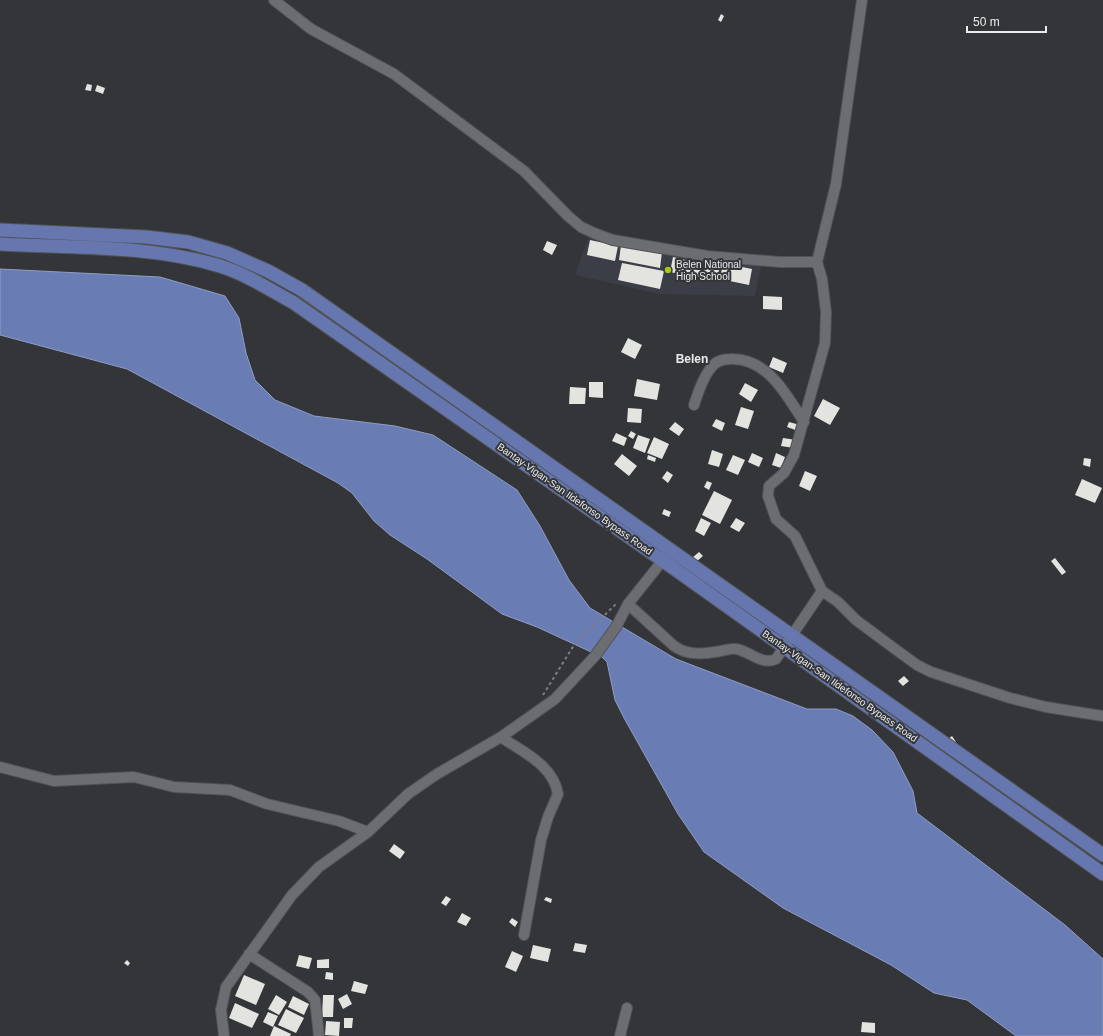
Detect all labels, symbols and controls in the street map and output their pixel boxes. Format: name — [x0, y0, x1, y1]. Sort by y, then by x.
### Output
scale bar — [967, 8, 1046, 34]
text: 50 m — [973, 15, 1000, 29]
place label: Belen National High School — [676, 259, 741, 282]
marker: Belen National High School — [663, 265, 673, 275]
district label: Belen — [676, 352, 708, 366]
street label: Bantay-Vigan-San Ildefonso Bypass Road — [495, 441, 655, 557]
street label: Bantay-Vigan-San Ildefonso Bypass Road — [760, 628, 920, 744]

